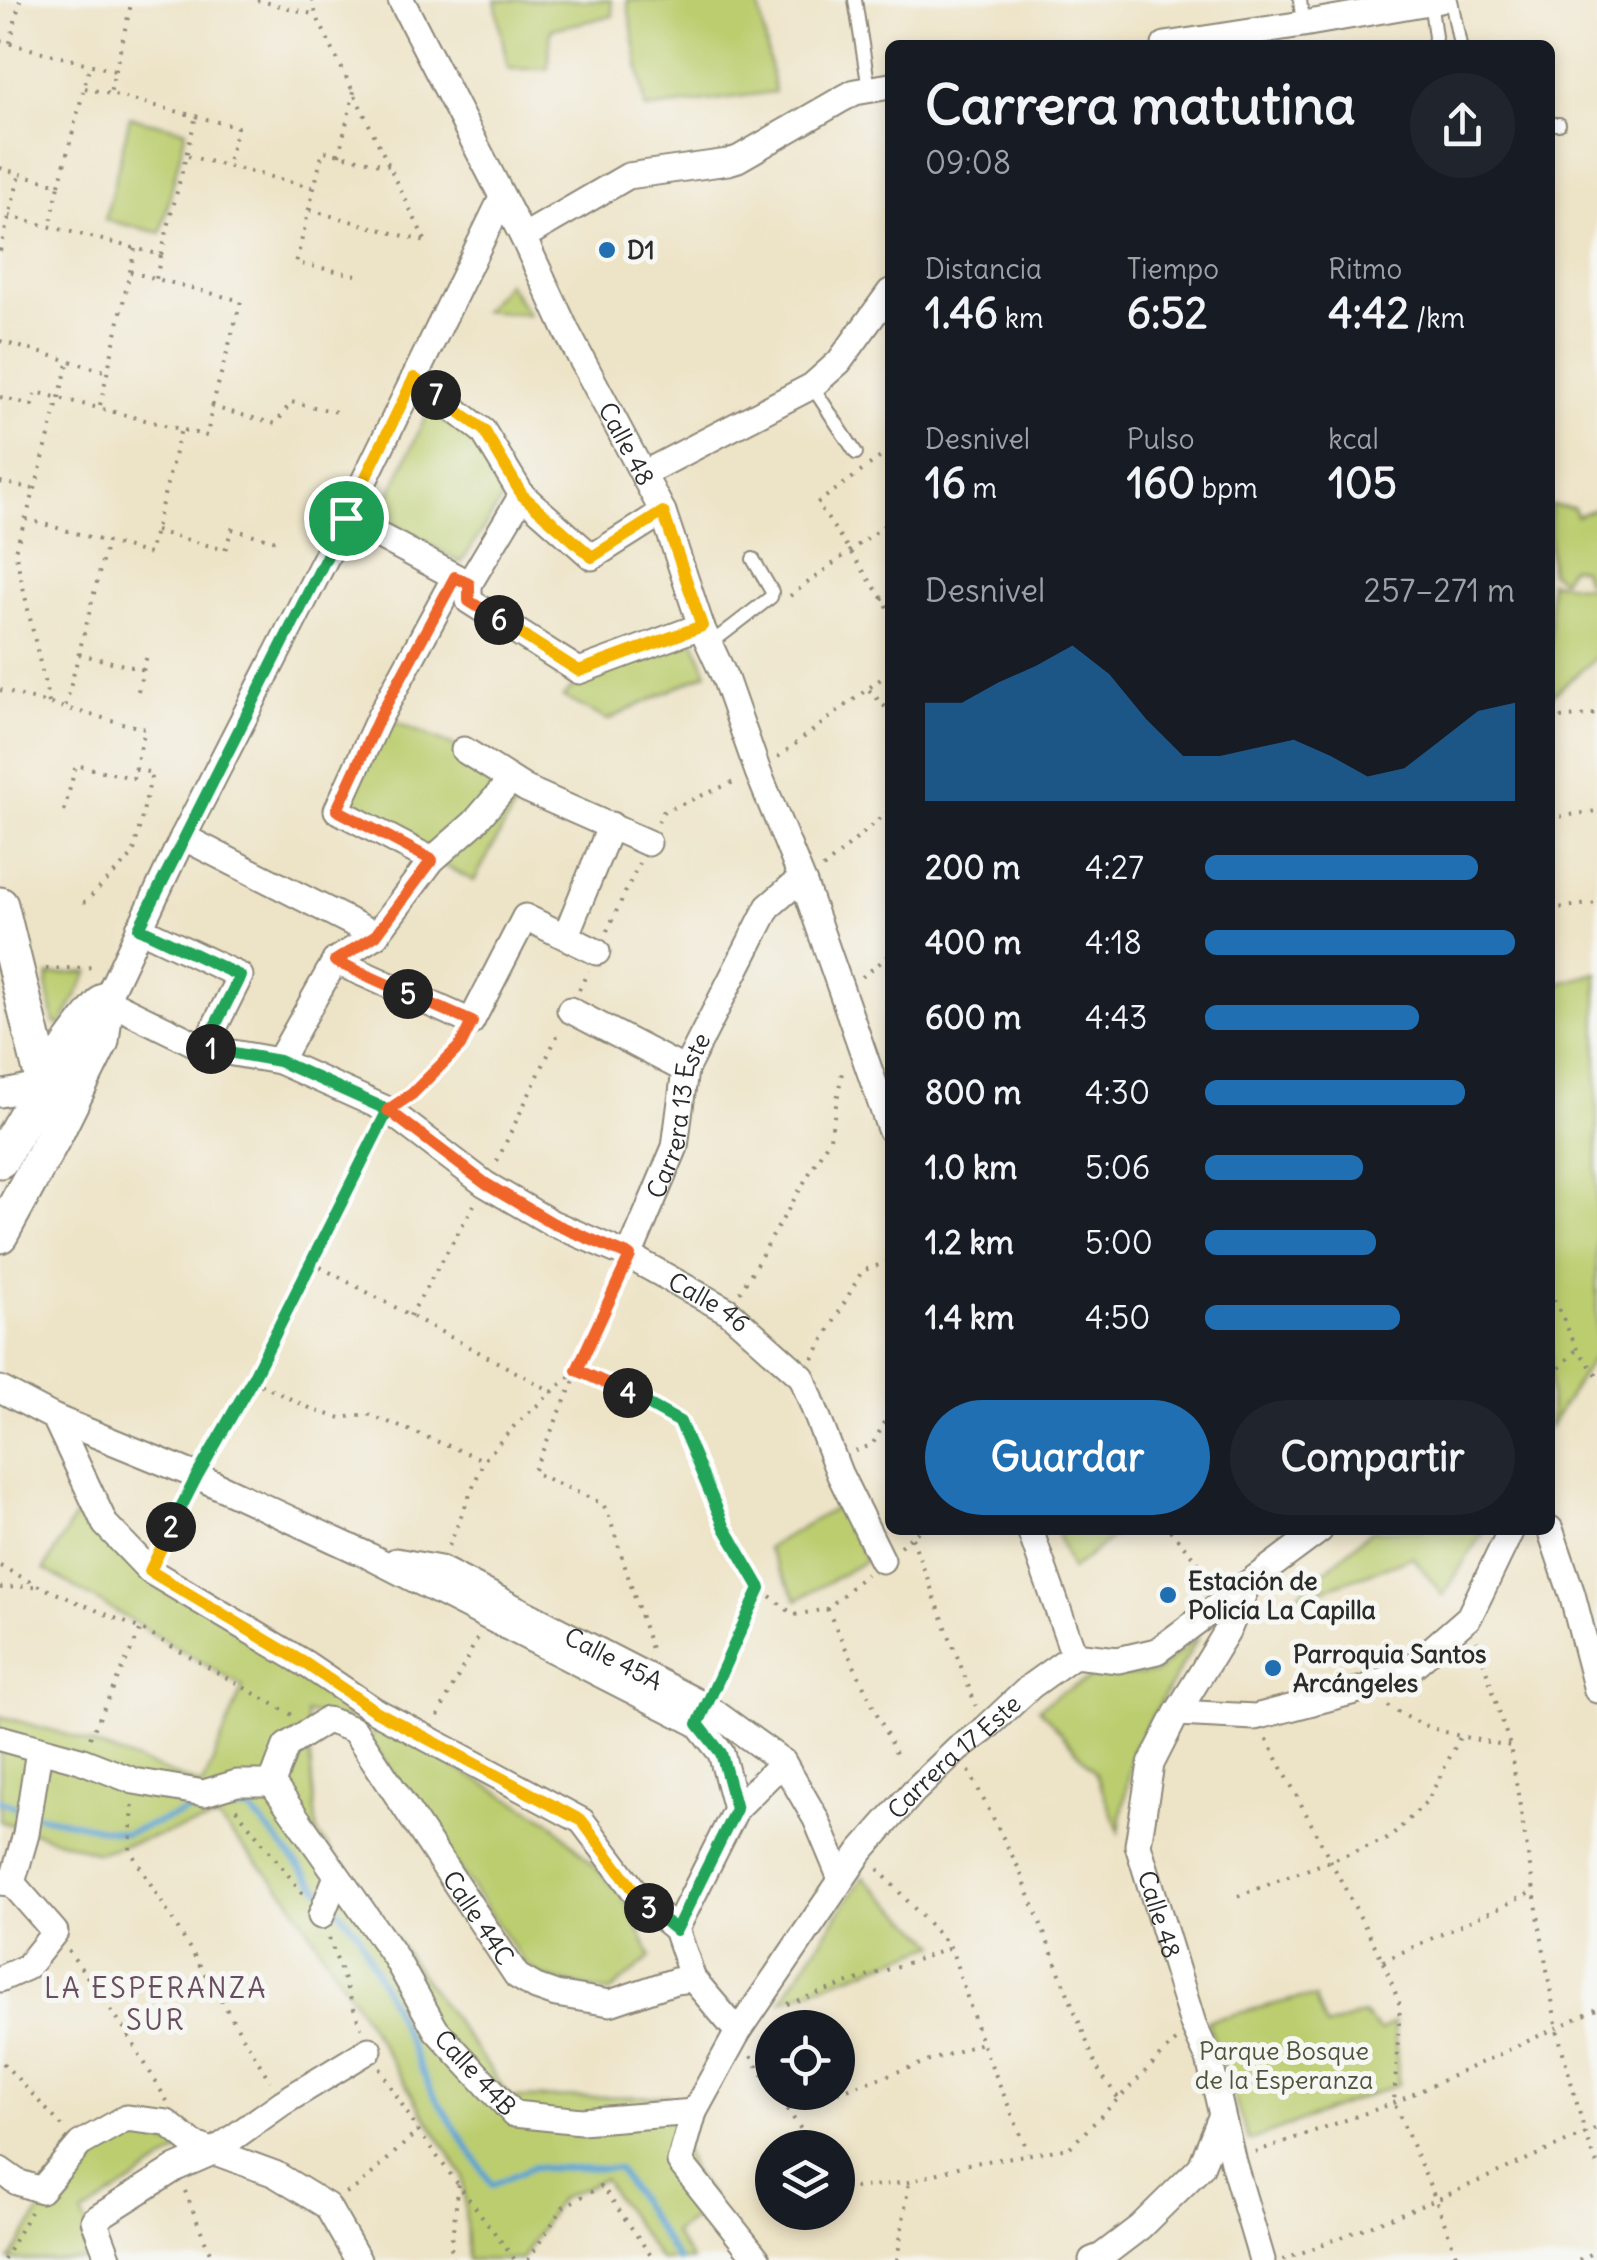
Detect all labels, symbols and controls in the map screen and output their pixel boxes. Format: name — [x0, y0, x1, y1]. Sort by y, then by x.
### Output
text: Carrera matutina — [925, 70, 1356, 139]
button: share — [1410, 73, 1515, 178]
text: 09:08 — [925, 142, 1011, 183]
place label: D1 — [627, 234, 655, 266]
marker: D1 — [596, 239, 618, 261]
text: Distancia — [925, 251, 1042, 287]
text: Tiempo — [1127, 251, 1219, 287]
text: Ritmo — [1328, 251, 1402, 287]
text: 1.46 — [925, 287, 998, 339]
text: 6:52 — [1127, 287, 1208, 339]
text: 4:42 — [1328, 287, 1409, 339]
text: km — [998, 300, 1044, 336]
text: /km — [1409, 300, 1465, 336]
pin: 7 — [411, 370, 461, 420]
text: 7 — [429, 377, 443, 413]
street label: Calle 48 — [591, 397, 662, 491]
text: Desnivel — [925, 421, 1030, 457]
text: Pulso — [1127, 421, 1195, 457]
text: kcal — [1328, 421, 1379, 457]
text: 16 — [925, 457, 966, 509]
text: 160 — [1127, 457, 1195, 509]
text: 105 — [1328, 457, 1397, 509]
text: m — [966, 470, 997, 506]
text: bpm — [1195, 470, 1258, 506]
pin — [304, 476, 389, 561]
icon: arrive — [319, 491, 374, 546]
text: Desnivel — [925, 570, 1045, 611]
text: 257–271 m — [1364, 570, 1515, 611]
pin: 6 — [474, 595, 524, 645]
text: 6 — [491, 602, 507, 638]
text: 200 m — [925, 847, 1020, 888]
text: 4:27 — [1085, 847, 1144, 888]
text: 400 m — [925, 922, 1021, 963]
text: 4:18 — [1085, 922, 1142, 963]
pin: 5 — [383, 969, 433, 1019]
text: 5 — [400, 976, 416, 1012]
text: 600 m — [925, 997, 1021, 1038]
text: 4:43 — [1085, 997, 1147, 1038]
pin: 1 — [186, 1024, 236, 1074]
street label: Carrera 13 Este — [639, 1027, 717, 1203]
text: 1 — [205, 1031, 217, 1067]
text: 800 m — [925, 1072, 1021, 1113]
text: 4:30 — [1085, 1072, 1150, 1113]
text: 1.0 km — [925, 1147, 1017, 1188]
text: 5:06 — [1085, 1147, 1150, 1188]
text: 1.2 km — [925, 1222, 1014, 1263]
text: 5:00 — [1085, 1222, 1153, 1263]
street label: Calle 46 — [663, 1265, 757, 1339]
text: 1.4 km — [925, 1297, 1014, 1338]
text: 4:50 — [1085, 1297, 1150, 1338]
pin: 4 — [603, 1368, 653, 1418]
text: 4 — [620, 1375, 636, 1411]
button: Guardar — [925, 1400, 1210, 1515]
button: Compartir — [1230, 1400, 1515, 1515]
pin: 2 — [146, 1502, 196, 1552]
text: 2 — [163, 1509, 179, 1545]
place label: Estación de Policía La Capilla — [1188, 1565, 1376, 1626]
marker: Estación de Policía La Capilla — [1157, 1584, 1179, 1606]
street label: Calle 45A — [559, 1620, 668, 1697]
place label: Parroquia Santos Arcángeles — [1293, 1638, 1486, 1699]
marker: Parroquia Santos Arcángeles — [1262, 1657, 1284, 1679]
street label: Carrera 17 Este — [881, 1688, 1027, 1826]
street label: Calle 44C — [436, 1864, 521, 1971]
street label: Calle 48 — [1131, 1867, 1188, 1962]
pin: 3 — [624, 1883, 674, 1933]
text: 3 — [641, 1890, 657, 1926]
district label: LA ESPERANZA SUR — [44, 1970, 268, 2038]
map controls — [755, 2010, 855, 2230]
button: locate — [755, 2010, 855, 2110]
street label: Calle 44B — [428, 2023, 524, 2123]
park label: Parque Bosque de la Esperanza — [1195, 2035, 1373, 2096]
button: layers — [755, 2130, 855, 2230]

